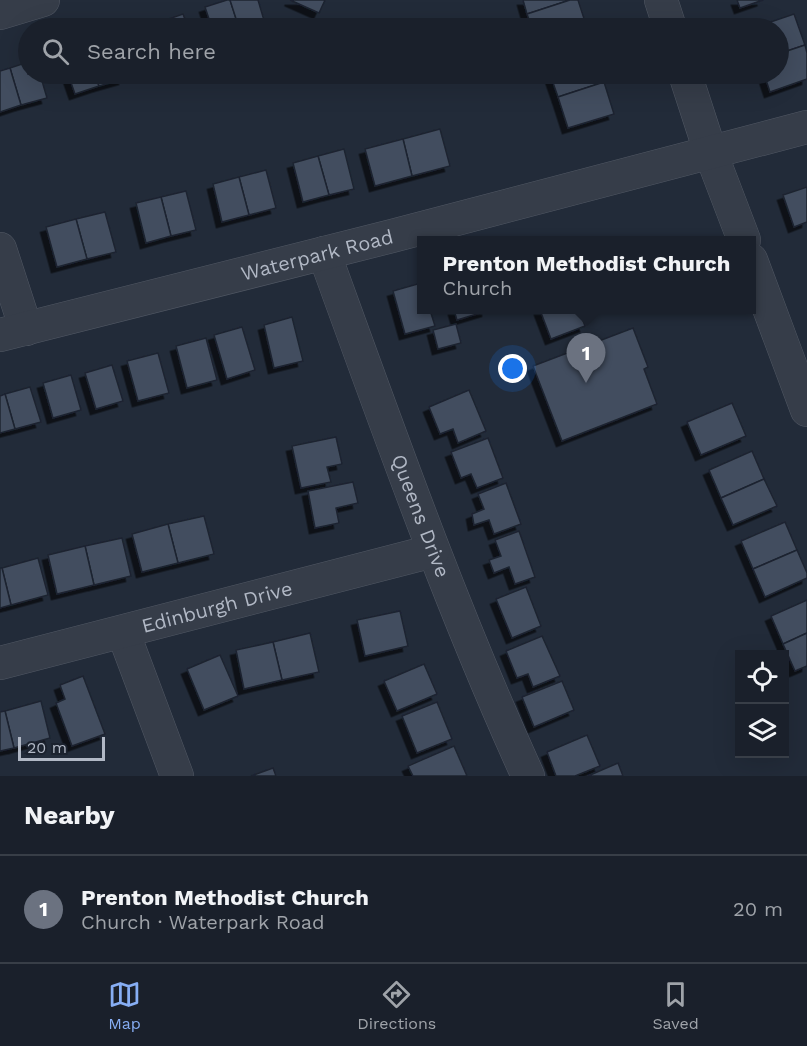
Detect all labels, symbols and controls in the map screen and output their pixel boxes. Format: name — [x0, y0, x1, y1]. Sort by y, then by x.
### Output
search box — [18, 18, 789, 84]
icon: search — [39, 35, 72, 68]
text: Search here — [87, 39, 216, 64]
street label: Waterpark Road — [238, 224, 396, 286]
popup — [417, 236, 756, 314]
text: Prenton Methodist Church — [443, 251, 730, 276]
text: Church — [443, 276, 512, 300]
pin: 1 — [566, 334, 606, 383]
your location — [498, 354, 527, 383]
street label: Queens Drive — [386, 451, 455, 581]
street label: Edinburgh Drive — [139, 576, 295, 638]
map controls — [735, 650, 789, 758]
button: locate — [735, 650, 789, 704]
button: layers — [735, 704, 789, 758]
scale bar — [18, 734, 105, 762]
text: 20 m — [27, 738, 67, 757]
text: Nearby — [24, 800, 115, 830]
text: Prenton Methodist Church — [81, 885, 369, 910]
text: 1 — [39, 897, 48, 921]
text: 20 m — [733, 897, 783, 921]
text: Church · Waterpark Road — [81, 910, 325, 934]
tab: Map — [108, 978, 141, 1033]
tab: Directions — [357, 978, 436, 1033]
tab: Saved — [652, 978, 699, 1033]

